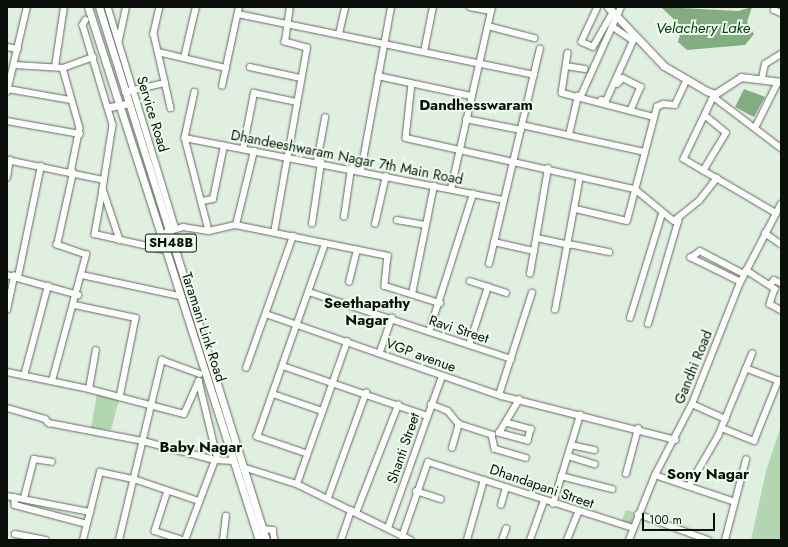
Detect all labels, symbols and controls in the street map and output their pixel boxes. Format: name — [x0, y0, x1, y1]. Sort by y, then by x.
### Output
water label: Velachery Lake — [656, 20, 750, 38]
street label: Service Road — [134, 74, 172, 154]
district label: Dandhesswaram — [419, 97, 533, 115]
street label: Dhandeeshwaram Nagar 7th Main Road — [229, 126, 465, 188]
road number: SH48B — [144, 232, 198, 254]
street label: Taramani Link Road — [178, 270, 230, 384]
district label: Seethapathy Nagar — [324, 294, 410, 329]
street label: Ravi Street — [427, 311, 491, 347]
street label: Gandhi Road — [671, 328, 715, 406]
street label: VGP avenue — [384, 335, 458, 375]
street label: Shanti Street — [383, 410, 423, 486]
district label: Baby Nagar — [160, 439, 242, 457]
street label: Dhandapani Street — [488, 460, 596, 512]
district label: Sony Nagar — [667, 466, 749, 484]
scale bar — [644, 505, 717, 531]
text: 100 m — [649, 511, 682, 529]

